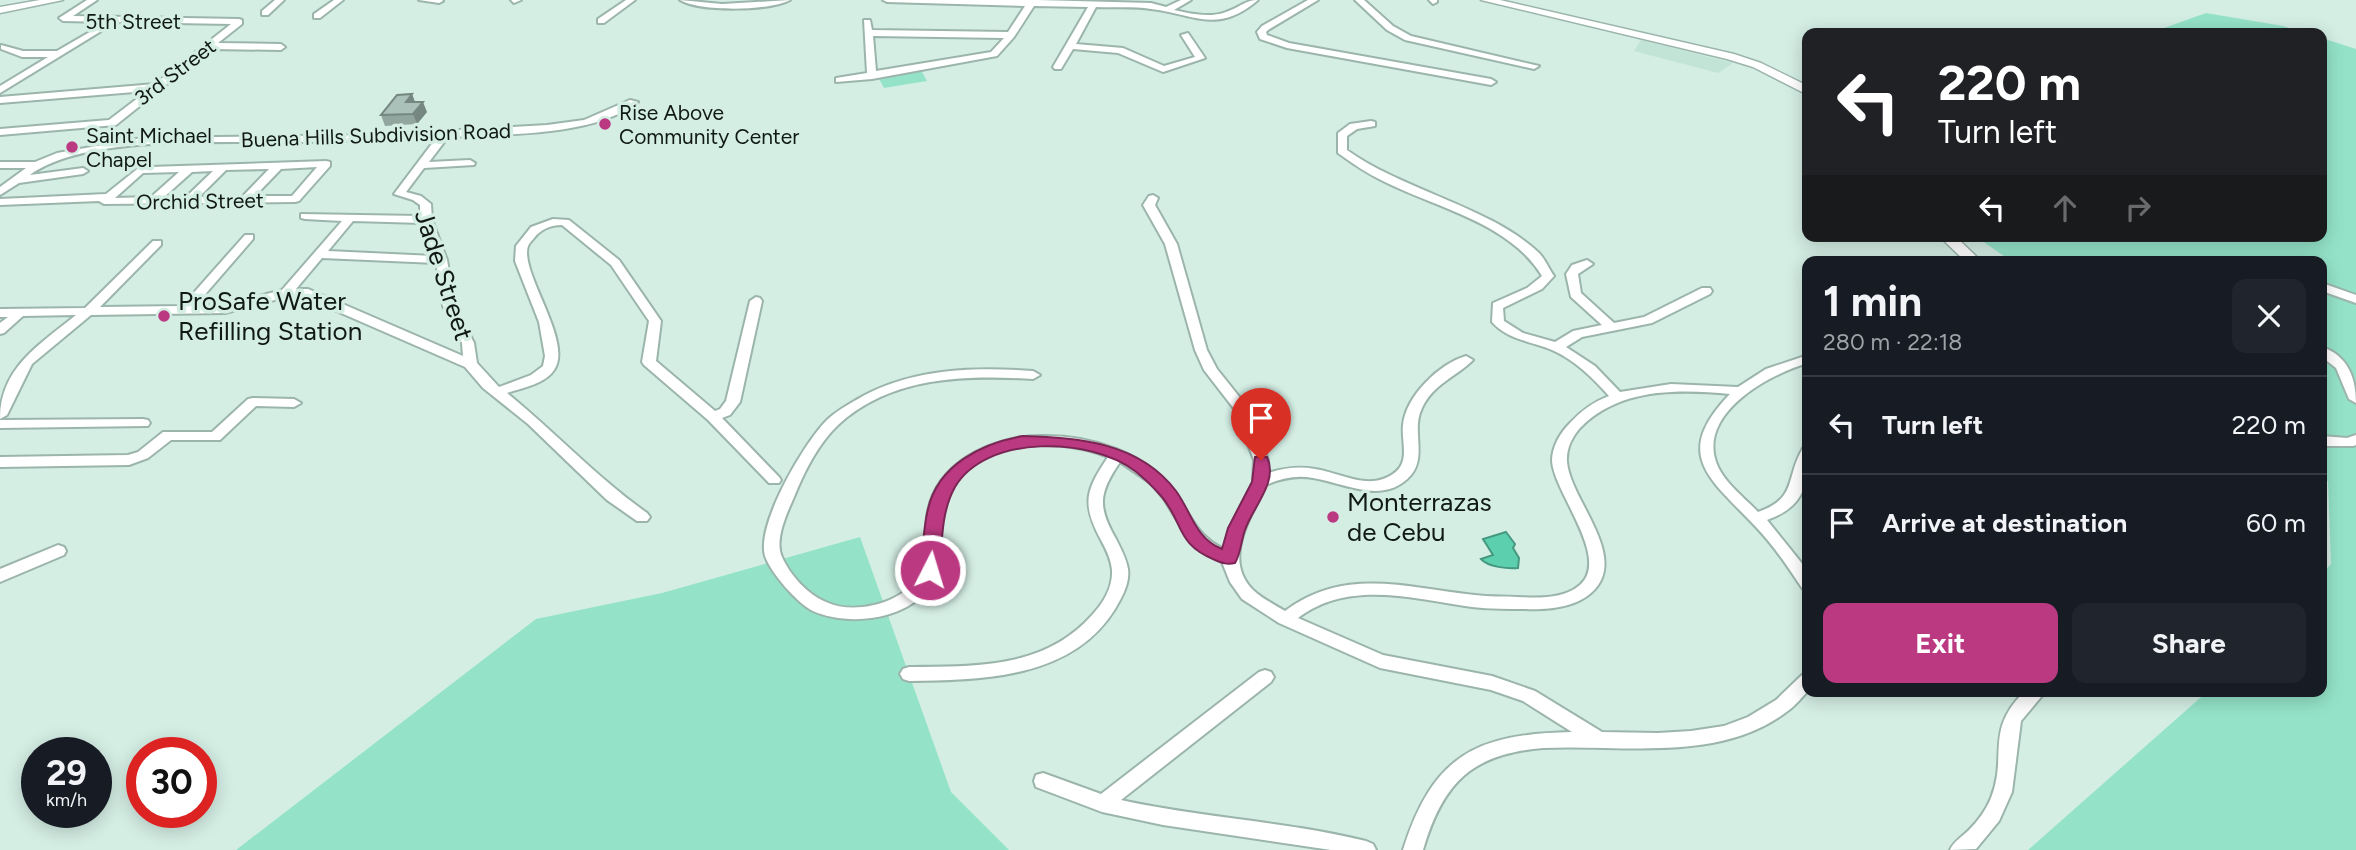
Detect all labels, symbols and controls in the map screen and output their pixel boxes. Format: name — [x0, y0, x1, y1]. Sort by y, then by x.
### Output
street label: 5th Street — [85, 9, 181, 34]
street label: 3rd Street — [130, 33, 220, 111]
text: 220 m — [1938, 53, 2081, 112]
icon: left — [1823, 56, 1914, 147]
place label: Rise Above Community Center — [619, 100, 799, 149]
text: Turn left — [1938, 113, 2057, 151]
marker: Rise Above Community Center — [597, 116, 613, 132]
street label: Buena Hills Subdivision Road — [240, 118, 512, 152]
place label: Saint Michael Chapel — [86, 123, 212, 172]
marker: Saint Michael Chapel — [64, 139, 80, 155]
street label: Orchid Street — [136, 187, 264, 215]
icon: left — [1973, 189, 2011, 227]
icon: ahead — [2046, 189, 2084, 227]
icon: right — [2119, 189, 2157, 227]
street label: Jade Street — [408, 206, 480, 344]
text: 1 min — [1823, 276, 1922, 327]
button: close — [2232, 279, 2306, 353]
place label: ProSafe Water Refilling Station — [178, 285, 362, 347]
marker: ProSafe Water Refilling Station — [156, 308, 172, 324]
text: 280 m · 22:18 — [1823, 328, 1962, 356]
pin — [1231, 388, 1291, 460]
icon: arrive — [1242, 399, 1280, 437]
icon: left — [1823, 406, 1861, 444]
text: Turn left — [1882, 409, 1983, 441]
text: 220 m — [2232, 409, 2306, 441]
place label: Monterrazas de Cebu — [1347, 486, 1492, 548]
icon: arrive — [1823, 504, 1861, 542]
text: Arrive at destination — [1882, 507, 2127, 539]
text: 60 m — [2246, 507, 2306, 539]
marker: Monterrazas de Cebu — [1325, 509, 1341, 525]
position arrow — [893, 533, 967, 607]
button: Exit — [1823, 603, 2058, 683]
button: Share — [2072, 603, 2306, 683]
speed limit sign: 30 — [126, 737, 217, 828]
text: 29 — [46, 752, 87, 794]
text: km/h — [46, 789, 87, 811]

